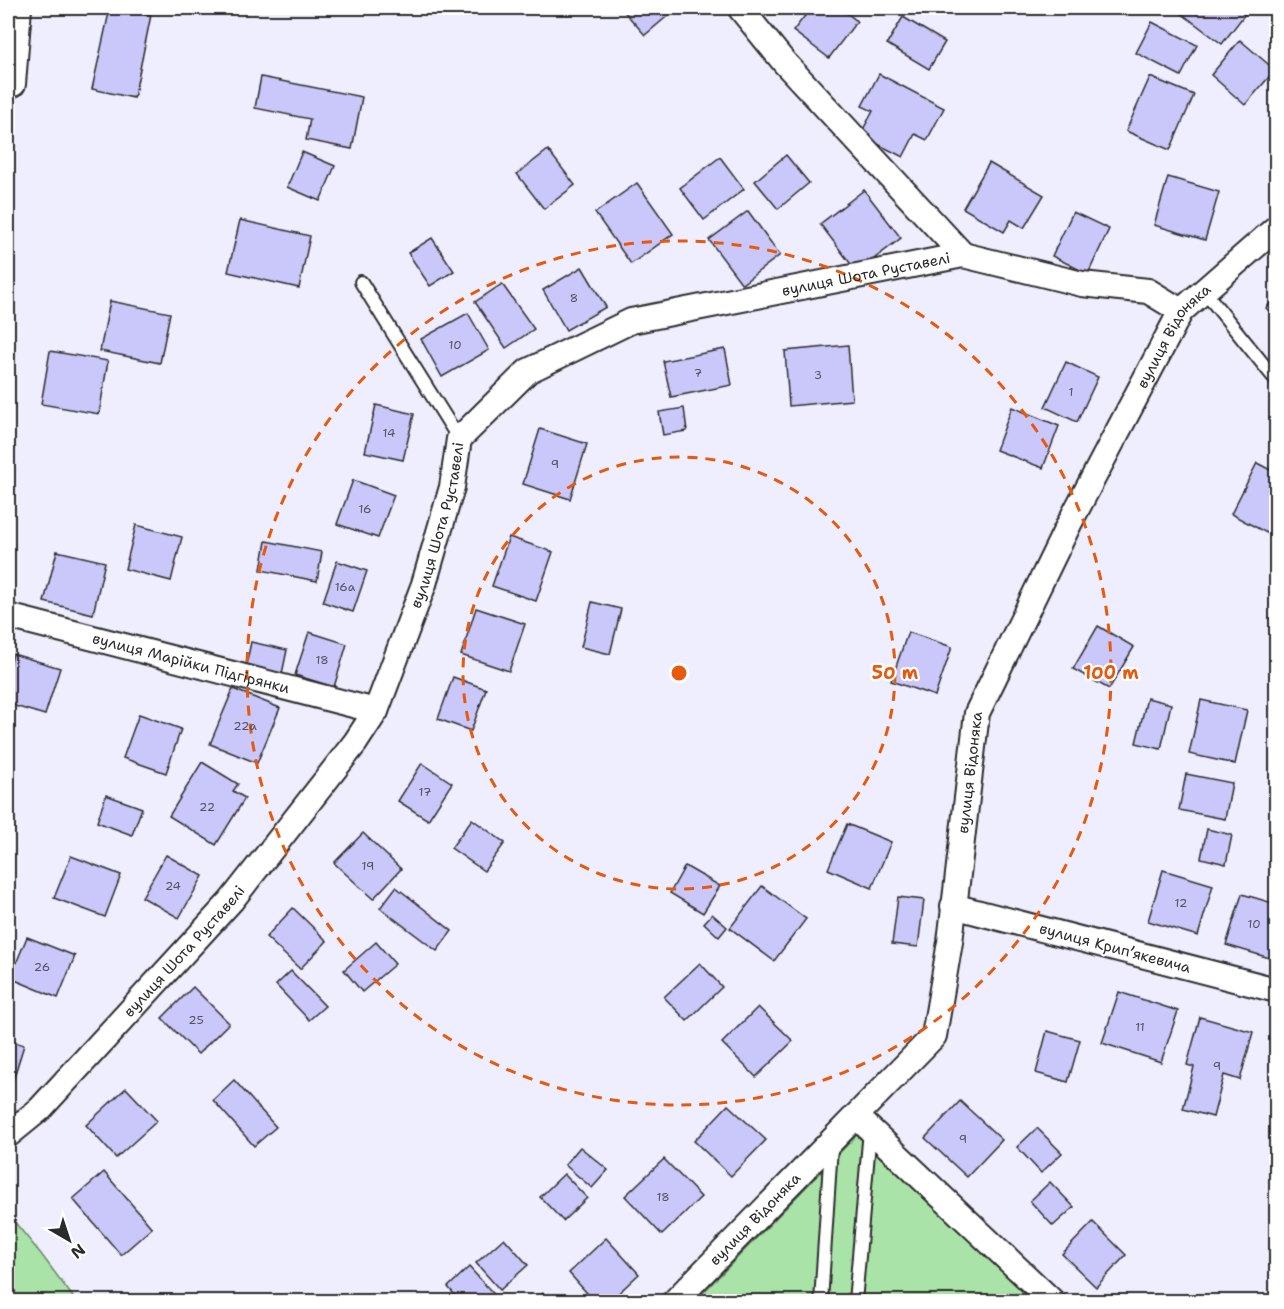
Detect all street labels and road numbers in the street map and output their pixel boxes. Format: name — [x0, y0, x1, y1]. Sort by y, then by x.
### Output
street label: вулиця Шота Руставелі — [780, 248, 952, 301]
street label: вулиця Відоняка — [1132, 279, 1216, 392]
street label: вулиця Шота Руставелі — [406, 441, 468, 611]
street label: вулиця Марійки Підгірянки — [90, 628, 292, 698]
street label: вулиця Відоняка — [953, 710, 987, 835]
street label: вулиця Шота Руставелі — [119, 881, 249, 1021]
street label: вулиця Крипʼякевича — [1037, 918, 1193, 978]
street label: вулиця Відоняка — [705, 1168, 806, 1270]

